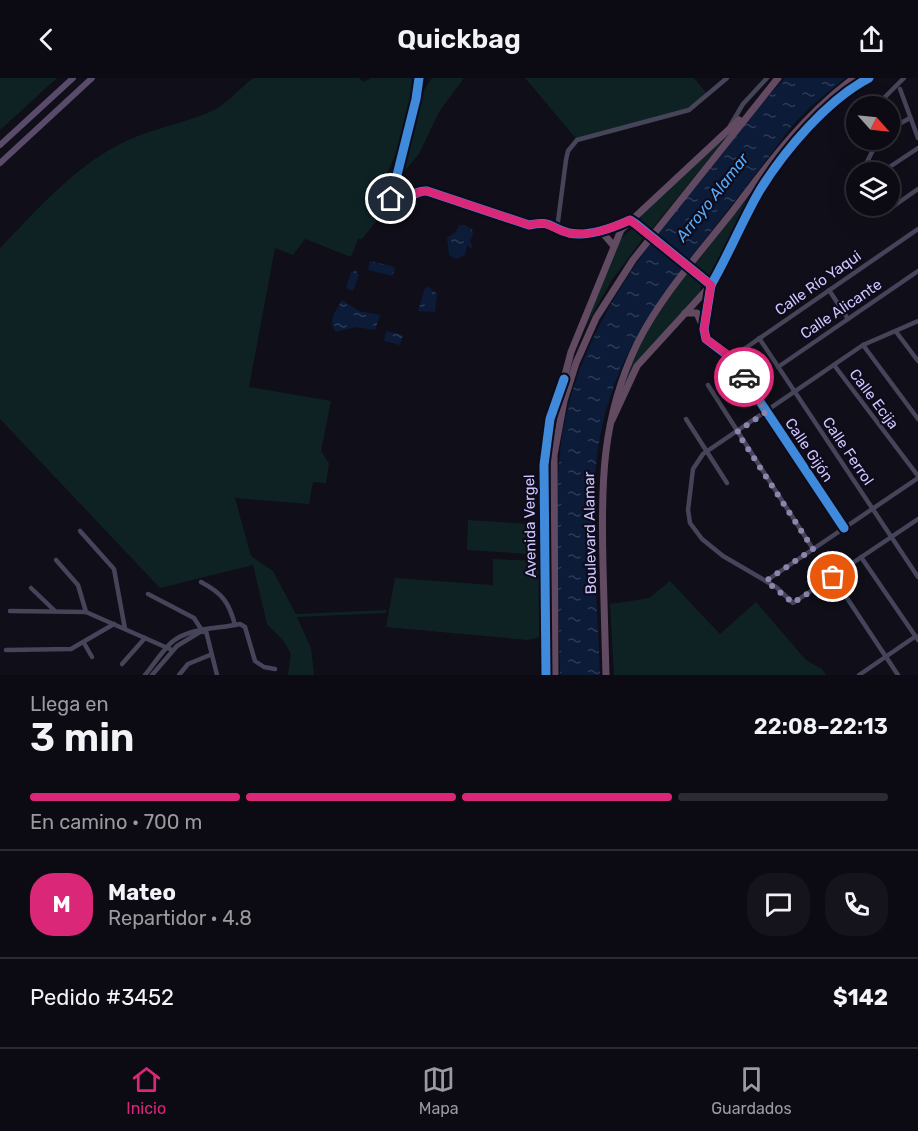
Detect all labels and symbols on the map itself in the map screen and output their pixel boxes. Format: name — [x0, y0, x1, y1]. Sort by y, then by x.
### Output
north arrow — [846, 96, 900, 150]
water label: Arroyo Alamar — [671, 149, 753, 246]
pin — [365, 173, 416, 224]
street label: Calle Río Yaqui — [771, 247, 865, 319]
street label: Calle Alicante — [797, 275, 885, 343]
courier — [714, 347, 774, 407]
street label: Calle Ecija — [846, 365, 902, 433]
street label: Calle Ferrol — [819, 414, 877, 488]
street label: Calle Gijón — [781, 415, 837, 485]
street label: Boulevard Alamar — [580, 471, 600, 595]
street label: Avenida Vergel — [520, 474, 540, 578]
pin — [807, 551, 858, 602]

